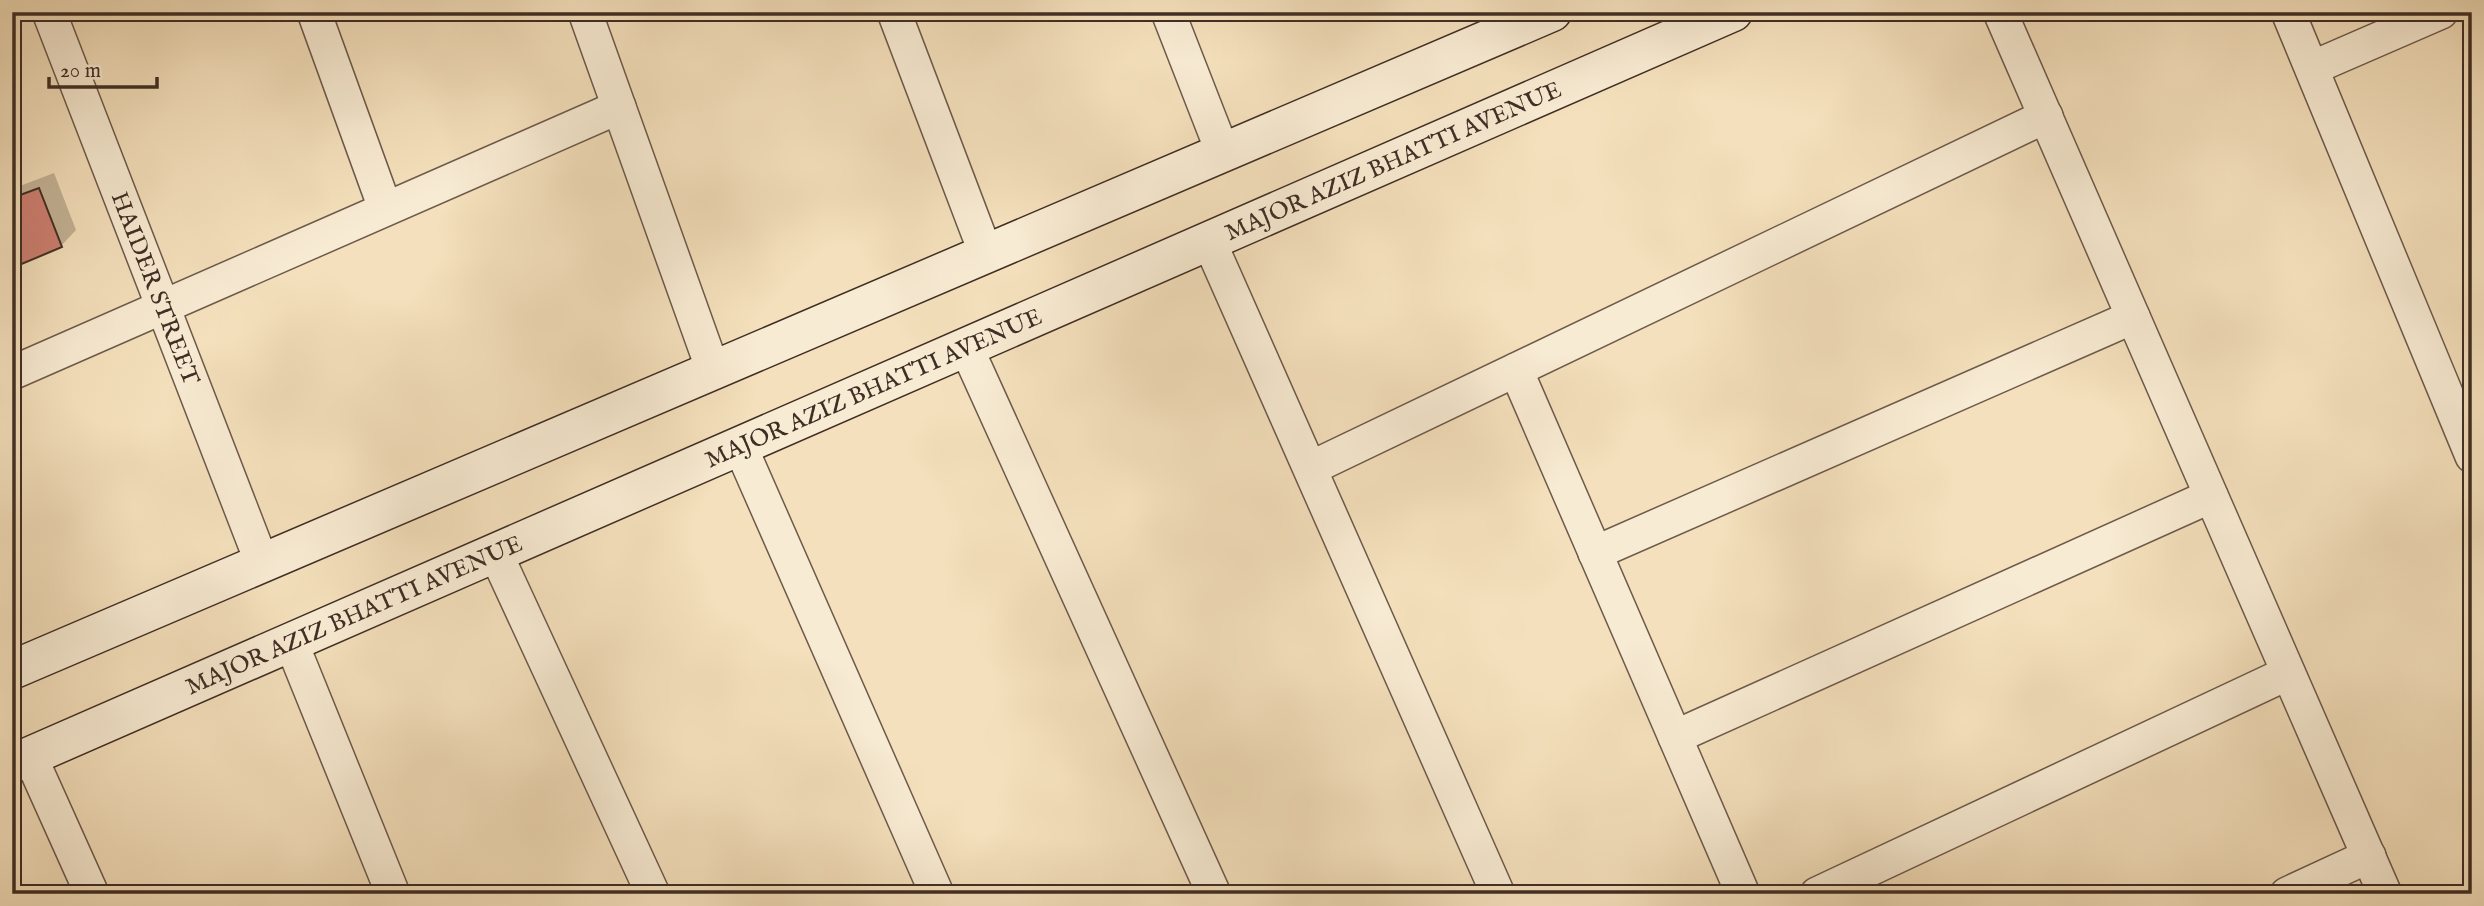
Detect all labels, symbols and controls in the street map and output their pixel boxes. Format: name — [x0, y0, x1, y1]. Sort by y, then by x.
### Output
scale bar — [49, 46, 158, 90]
text: 20 m — [60, 58, 101, 85]
street label: MAJOR AZIZ BHATTI AVENUE — [1220, 75, 1567, 249]
street label: HAIDER STREET — [103, 187, 206, 390]
street label: MAJOR AZIZ BHATTI AVENUE — [701, 302, 1047, 476]
street label: MAJOR AZIZ BHATTI AVENUE — [181, 529, 528, 703]

